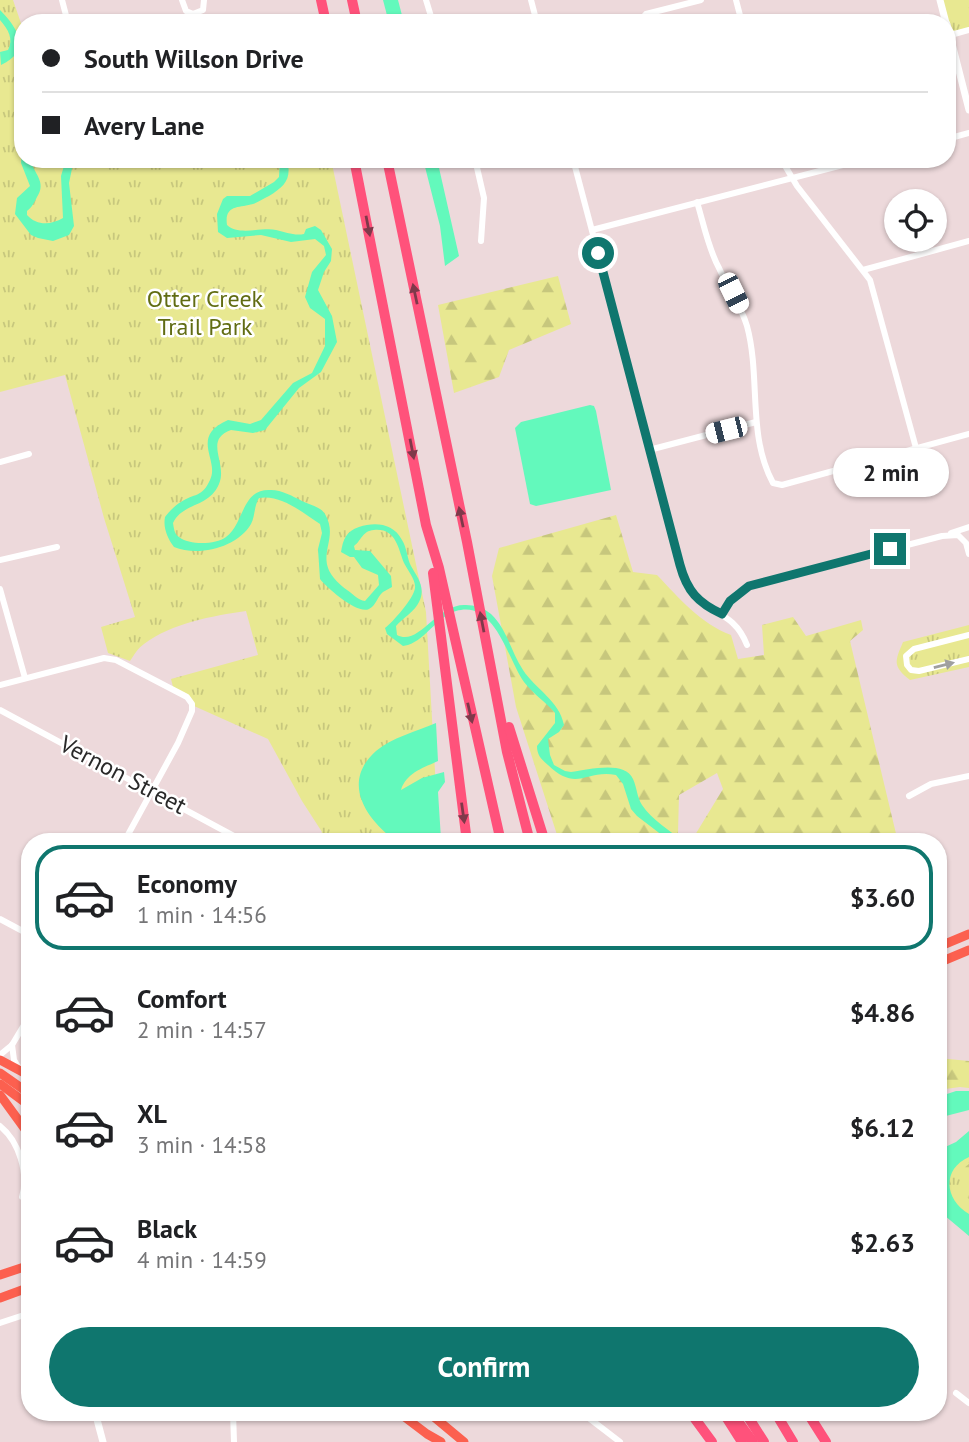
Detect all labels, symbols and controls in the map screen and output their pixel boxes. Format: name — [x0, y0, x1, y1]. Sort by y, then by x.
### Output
text: South Willson Drive — [84, 42, 304, 75]
text: Avery Lane — [84, 109, 205, 142]
map controls — [884, 189, 947, 252]
button: locate — [884, 189, 947, 252]
one-way arrow — [362, 215, 373, 237]
route start — [582, 237, 614, 269]
car — [715, 270, 752, 316]
park label: Otter Creek Trail Park — [147, 283, 264, 342]
one-way arrow — [409, 283, 420, 305]
car — [704, 415, 749, 445]
one-way arrow — [407, 438, 418, 460]
callout: 2 min — [832, 448, 948, 496]
text: 2 min — [863, 458, 919, 487]
one-way arrow — [456, 506, 467, 528]
route end — [874, 533, 906, 565]
one-way arrow — [477, 611, 488, 633]
one-way arrow — [933, 659, 955, 670]
one-way arrow — [465, 702, 476, 724]
street label: Vernon Street — [54, 728, 192, 821]
one-way arrow — [458, 802, 469, 824]
icon: car — [53, 866, 116, 929]
text: Economy — [137, 867, 237, 900]
text: $3.60 — [850, 881, 915, 914]
text: 1 min · 14:56 — [137, 900, 267, 929]
icon: car — [53, 981, 116, 1044]
text: Comfort — [137, 982, 227, 1015]
text: $4.86 — [850, 996, 915, 1029]
text: 2 min · 14:57 — [137, 1015, 267, 1044]
icon: car — [53, 1096, 116, 1159]
text: XL — [137, 1097, 167, 1130]
text: $6.12 — [850, 1111, 915, 1144]
text: 3 min · 14:58 — [137, 1130, 267, 1159]
icon: car — [53, 1211, 116, 1274]
text: Black — [137, 1212, 197, 1245]
text: $2.63 — [850, 1226, 915, 1259]
text: 4 min · 14:59 — [137, 1245, 267, 1274]
button: Confirm — [49, 1327, 919, 1407]

